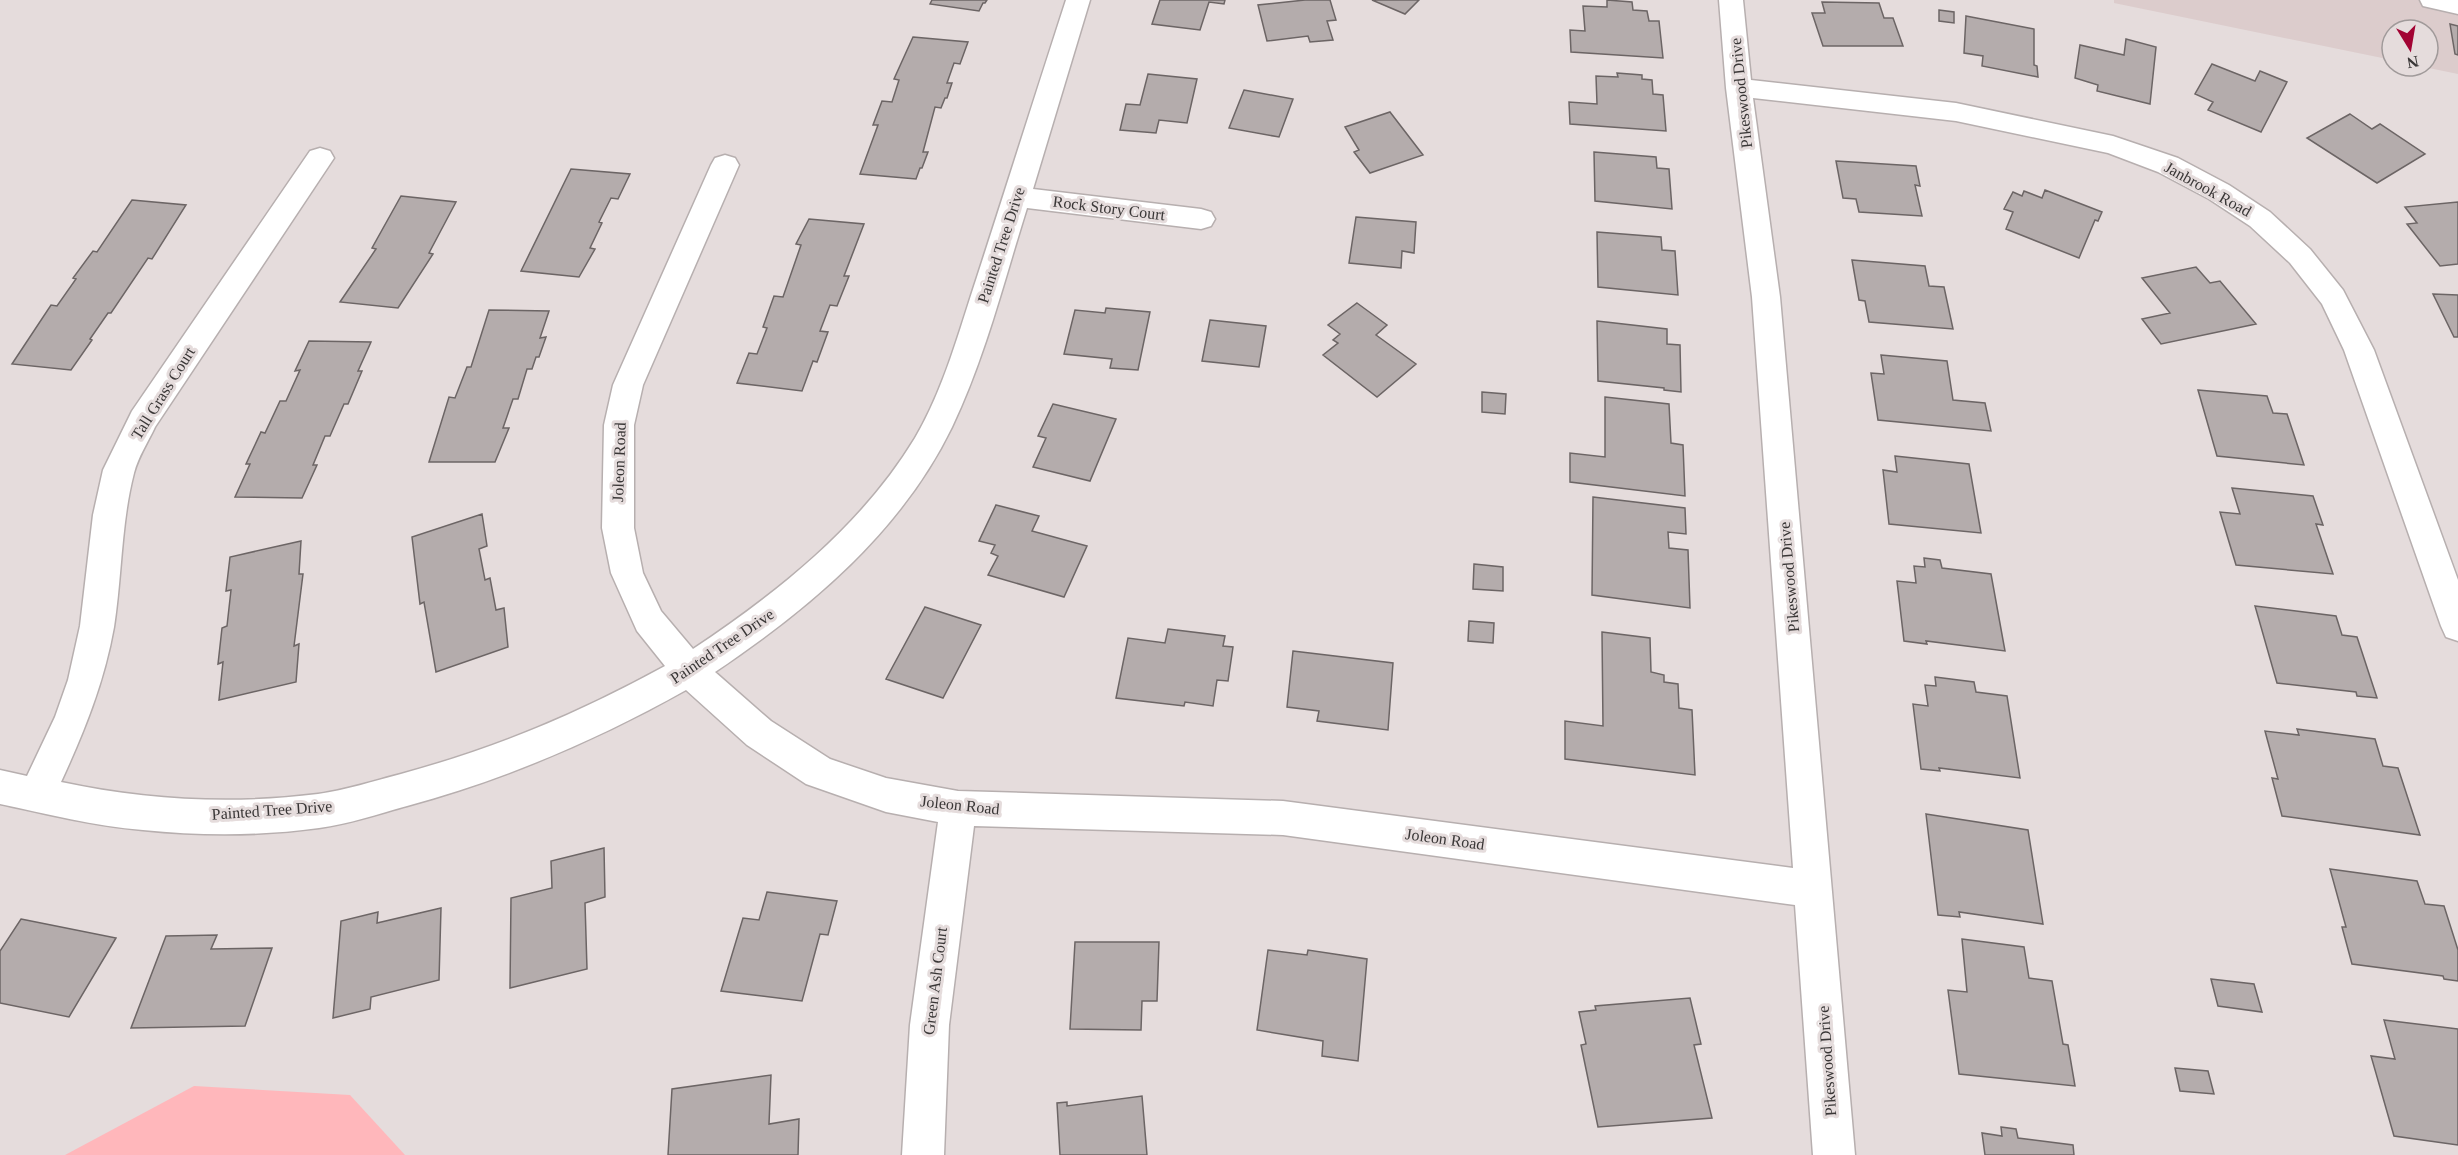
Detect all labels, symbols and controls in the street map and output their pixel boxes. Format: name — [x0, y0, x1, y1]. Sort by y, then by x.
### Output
north arrow — [2380, 18, 2440, 78]
street label: Pikeswood Drive — [1727, 37, 1755, 149]
text: N — [2405, 53, 2420, 72]
street label: Janbrook Road — [2162, 158, 2254, 220]
street label: Painted Tree Drive — [974, 185, 1028, 305]
street label: Rock Story Court — [1052, 193, 1167, 224]
street label: Tall Grass Court — [128, 343, 198, 442]
street label: Joleon Road — [609, 422, 629, 502]
street label: Pikeswood Drive — [1776, 521, 1802, 633]
street label: Painted Tree Drive — [667, 605, 777, 687]
street label: Joleon Road — [920, 792, 1000, 818]
street label: Painted Tree Drive — [211, 797, 333, 823]
street label: Joleon Road — [1404, 825, 1486, 853]
street label: Green Ash Court — [920, 926, 950, 1036]
street label: Pikeswood Drive — [1815, 1005, 1839, 1117]

